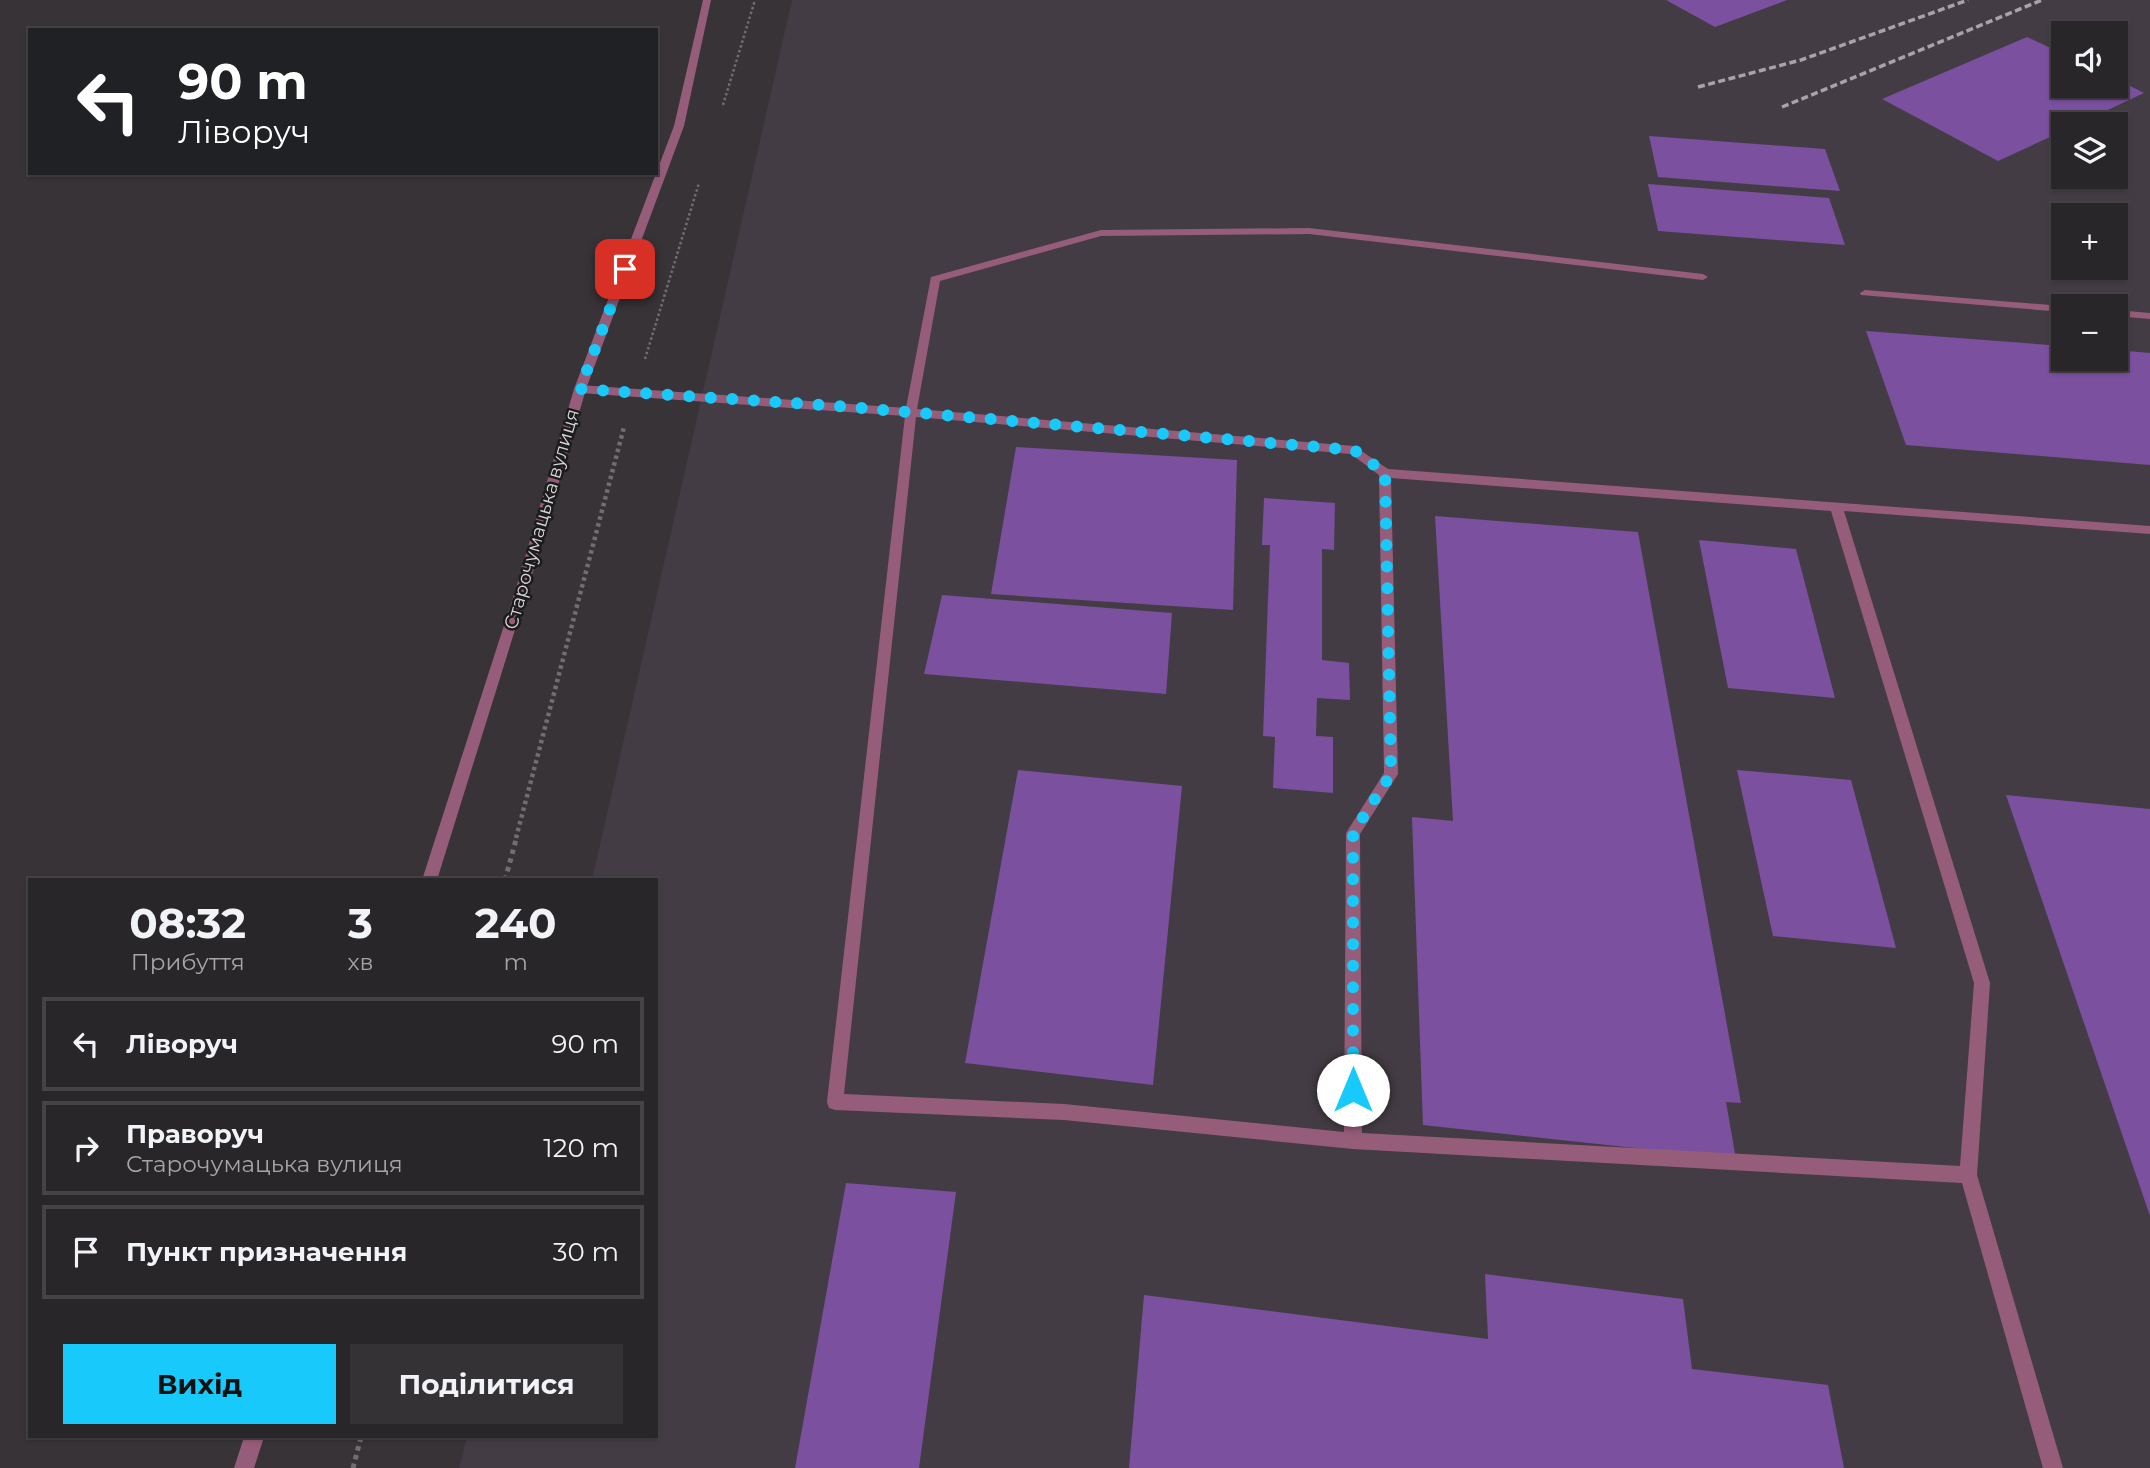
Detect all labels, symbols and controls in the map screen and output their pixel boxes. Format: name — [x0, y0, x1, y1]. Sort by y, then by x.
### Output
map controls — [2051, 21, 2128, 371]
button: sound — [2051, 21, 2128, 98]
text: 90 m — [178, 52, 308, 111]
icon: left — [63, 56, 154, 147]
text: Ліворуч — [178, 112, 310, 151]
button: layers — [2051, 112, 2128, 189]
button: + — [2051, 203, 2128, 280]
pin — [595, 239, 655, 299]
icon: arrive — [606, 250, 644, 288]
button: − — [2051, 294, 2128, 371]
street label: Старочумацька вулиця — [499, 406, 584, 632]
text: 08:32 — [129, 897, 246, 949]
text: 3 — [348, 897, 373, 949]
text: 240 — [475, 897, 557, 949]
text: Прибуття — [131, 948, 245, 976]
text: хв — [347, 948, 373, 976]
text: m — [504, 948, 528, 976]
icon: left — [67, 1025, 105, 1063]
text: Ліворуч — [126, 1028, 238, 1060]
text: 90 m — [552, 1028, 619, 1060]
position arrow — [1316, 1053, 1390, 1127]
text: Праворуч — [126, 1118, 264, 1150]
icon: right — [67, 1129, 105, 1167]
text: 120 m — [543, 1132, 619, 1164]
text: Старочумацька вулиця — [126, 1150, 403, 1178]
icon: arrive — [67, 1233, 105, 1271]
text: Пункт призначення — [126, 1236, 407, 1268]
text: 30 m — [553, 1236, 619, 1268]
button: Вихід — [63, 1344, 336, 1424]
button: Поділитися — [350, 1344, 623, 1424]

